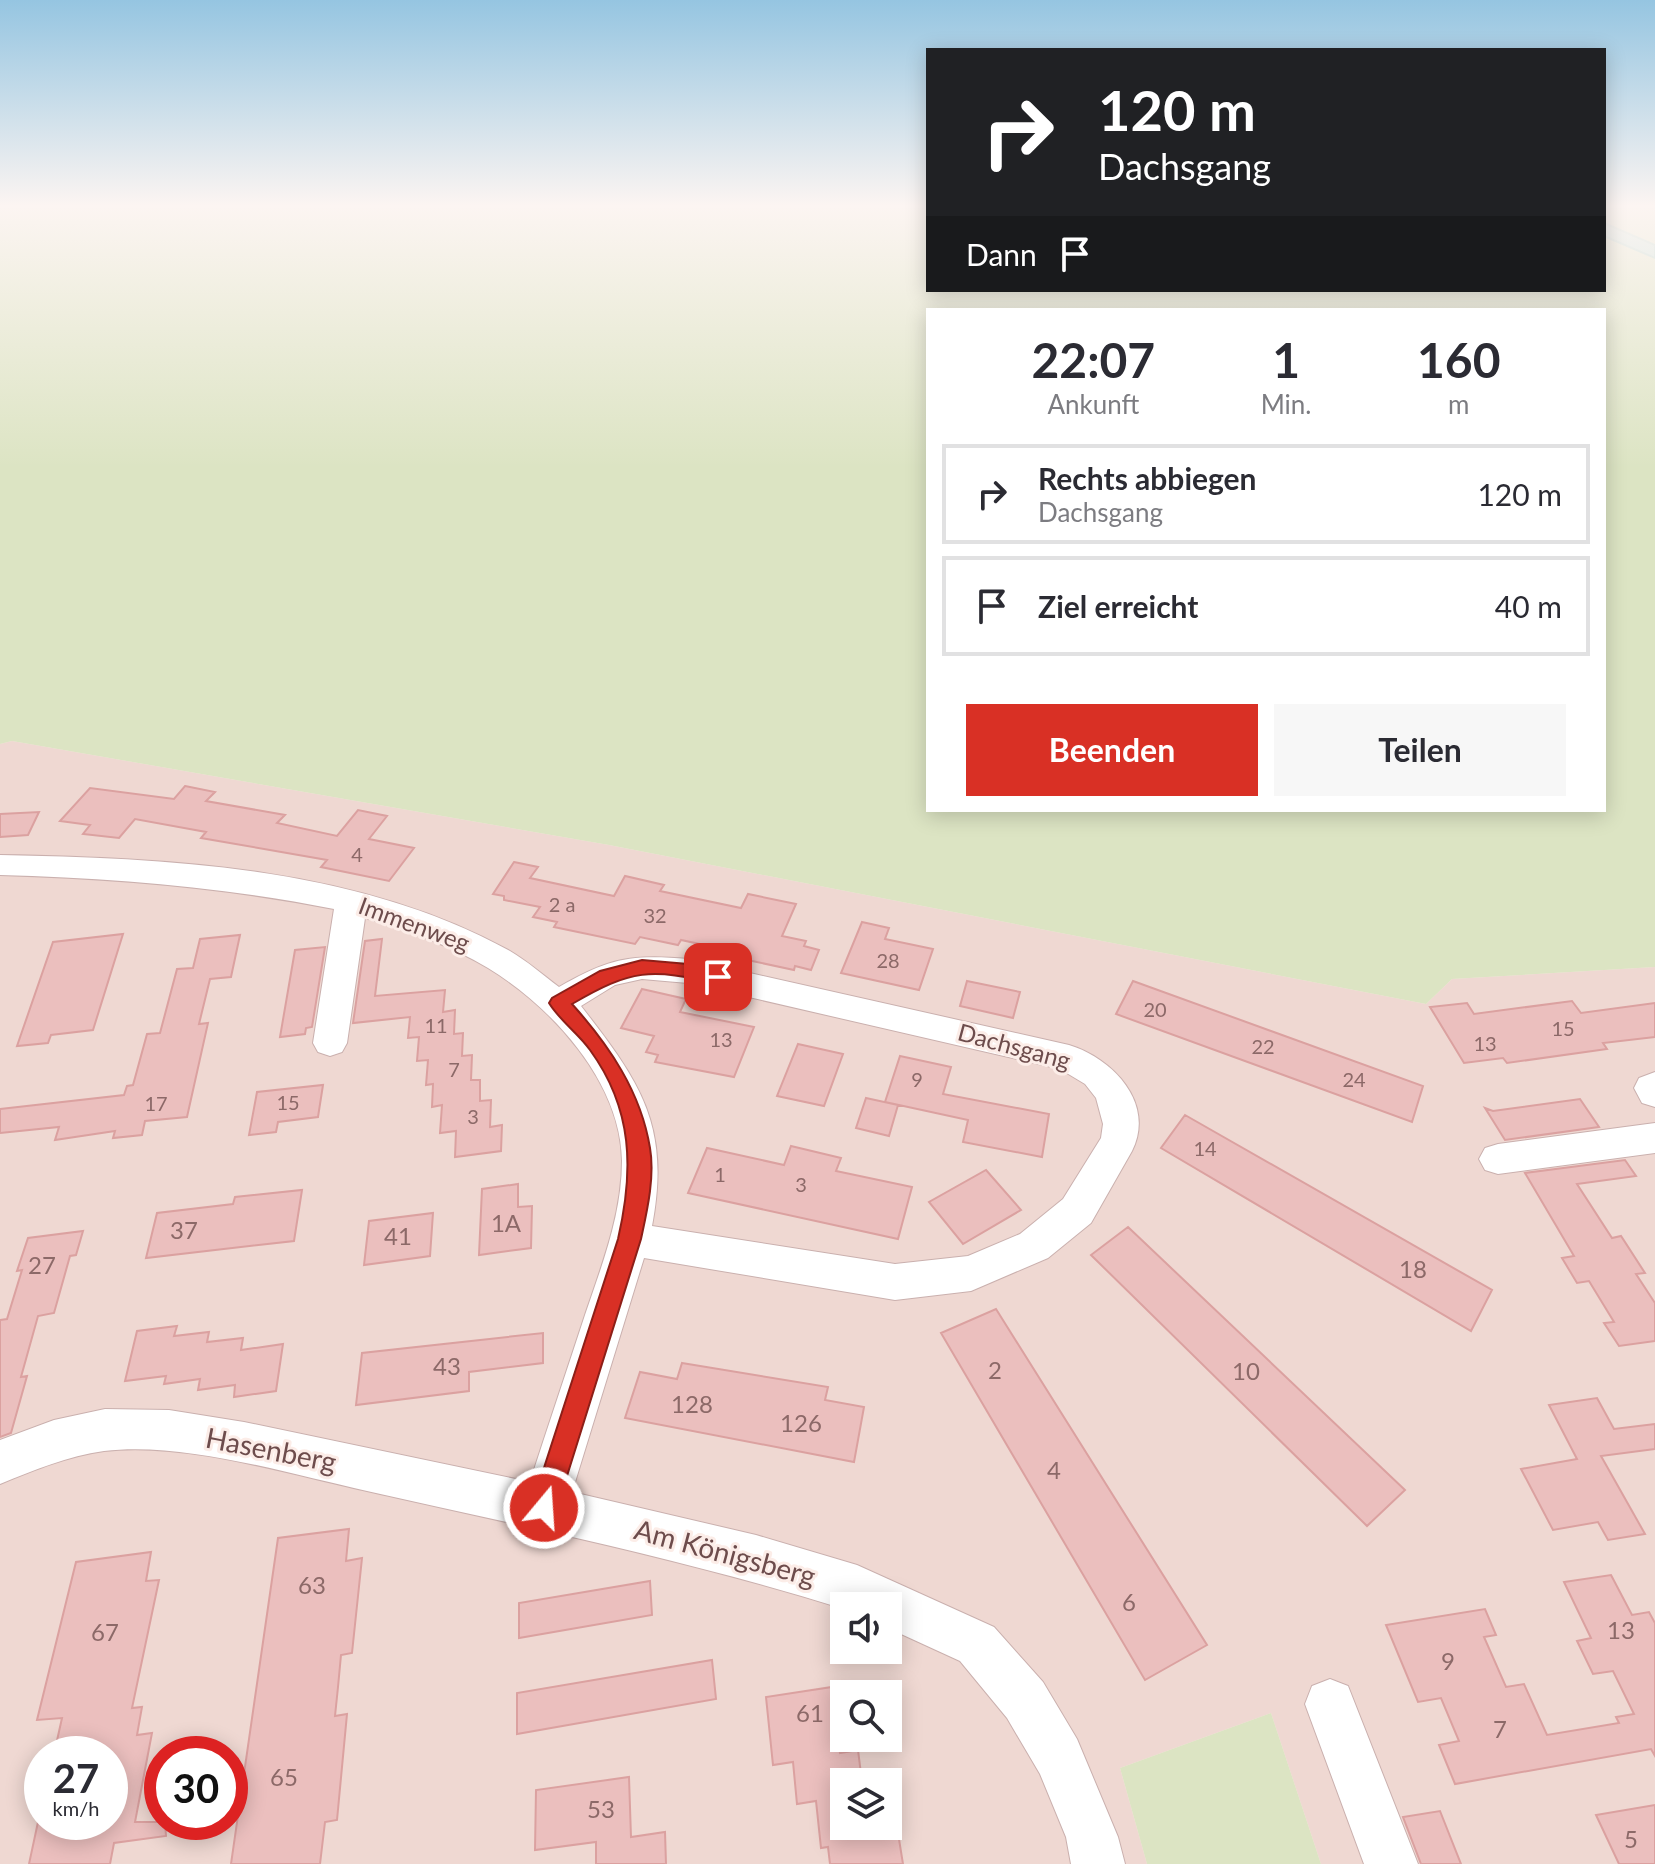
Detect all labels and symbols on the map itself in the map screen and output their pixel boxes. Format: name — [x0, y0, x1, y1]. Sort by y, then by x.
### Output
house number: 4 — [351, 842, 363, 866]
street label: Immenweg — [355, 890, 474, 957]
house number: 2 a — [549, 892, 575, 916]
house number: 32 — [643, 903, 667, 927]
pin — [684, 943, 752, 1011]
house number: 28 — [876, 948, 900, 972]
house number: 20 — [1143, 997, 1167, 1021]
house number: 11 — [424, 1013, 448, 1037]
house number: 15 — [1551, 1016, 1575, 1040]
street label: Dachsgang — [955, 1017, 1074, 1074]
house number: 13 — [709, 1027, 733, 1051]
house number: 13 — [1473, 1031, 1497, 1055]
house number: 22 — [1251, 1034, 1275, 1058]
house number: 7 — [448, 1057, 460, 1081]
house number: 9 — [911, 1067, 923, 1091]
house number: 24 — [1342, 1067, 1366, 1091]
house number: 15 — [276, 1090, 300, 1114]
house number: 17 — [144, 1091, 168, 1115]
house number: 3 — [467, 1104, 479, 1128]
house number: 14 — [1193, 1136, 1217, 1160]
house number: 1 — [714, 1162, 726, 1186]
house number: 3 — [795, 1172, 807, 1196]
house number: 1A — [491, 1208, 522, 1237]
house number: 37 — [170, 1215, 198, 1244]
house number: 41 — [384, 1221, 412, 1250]
house number: 27 — [28, 1250, 56, 1279]
house number: 18 — [1399, 1254, 1427, 1283]
house number: 43 — [433, 1351, 461, 1380]
house number: 2 — [988, 1355, 1002, 1384]
house number: 10 — [1232, 1356, 1260, 1385]
house number: 128 — [671, 1389, 713, 1418]
house number: 126 — [780, 1408, 822, 1437]
street label: Hasenberg — [203, 1420, 339, 1478]
house number: 4 — [1047, 1455, 1061, 1484]
position arrow — [502, 1466, 586, 1550]
street label: Am Königsberg — [631, 1511, 820, 1593]
house number: 63 — [298, 1570, 326, 1599]
house number: 6 — [1122, 1587, 1136, 1616]
house number: 13 — [1607, 1615, 1635, 1644]
house number: 67 — [91, 1617, 119, 1646]
house number: 9 — [1441, 1646, 1455, 1675]
house number: 61 — [796, 1698, 824, 1727]
house number: 7 — [1493, 1714, 1507, 1743]
speed limit sign: 30 — [144, 1736, 248, 1840]
house number: 65 — [270, 1762, 298, 1791]
house number: 53 — [587, 1794, 615, 1823]
house number: 5 — [1624, 1824, 1638, 1853]

